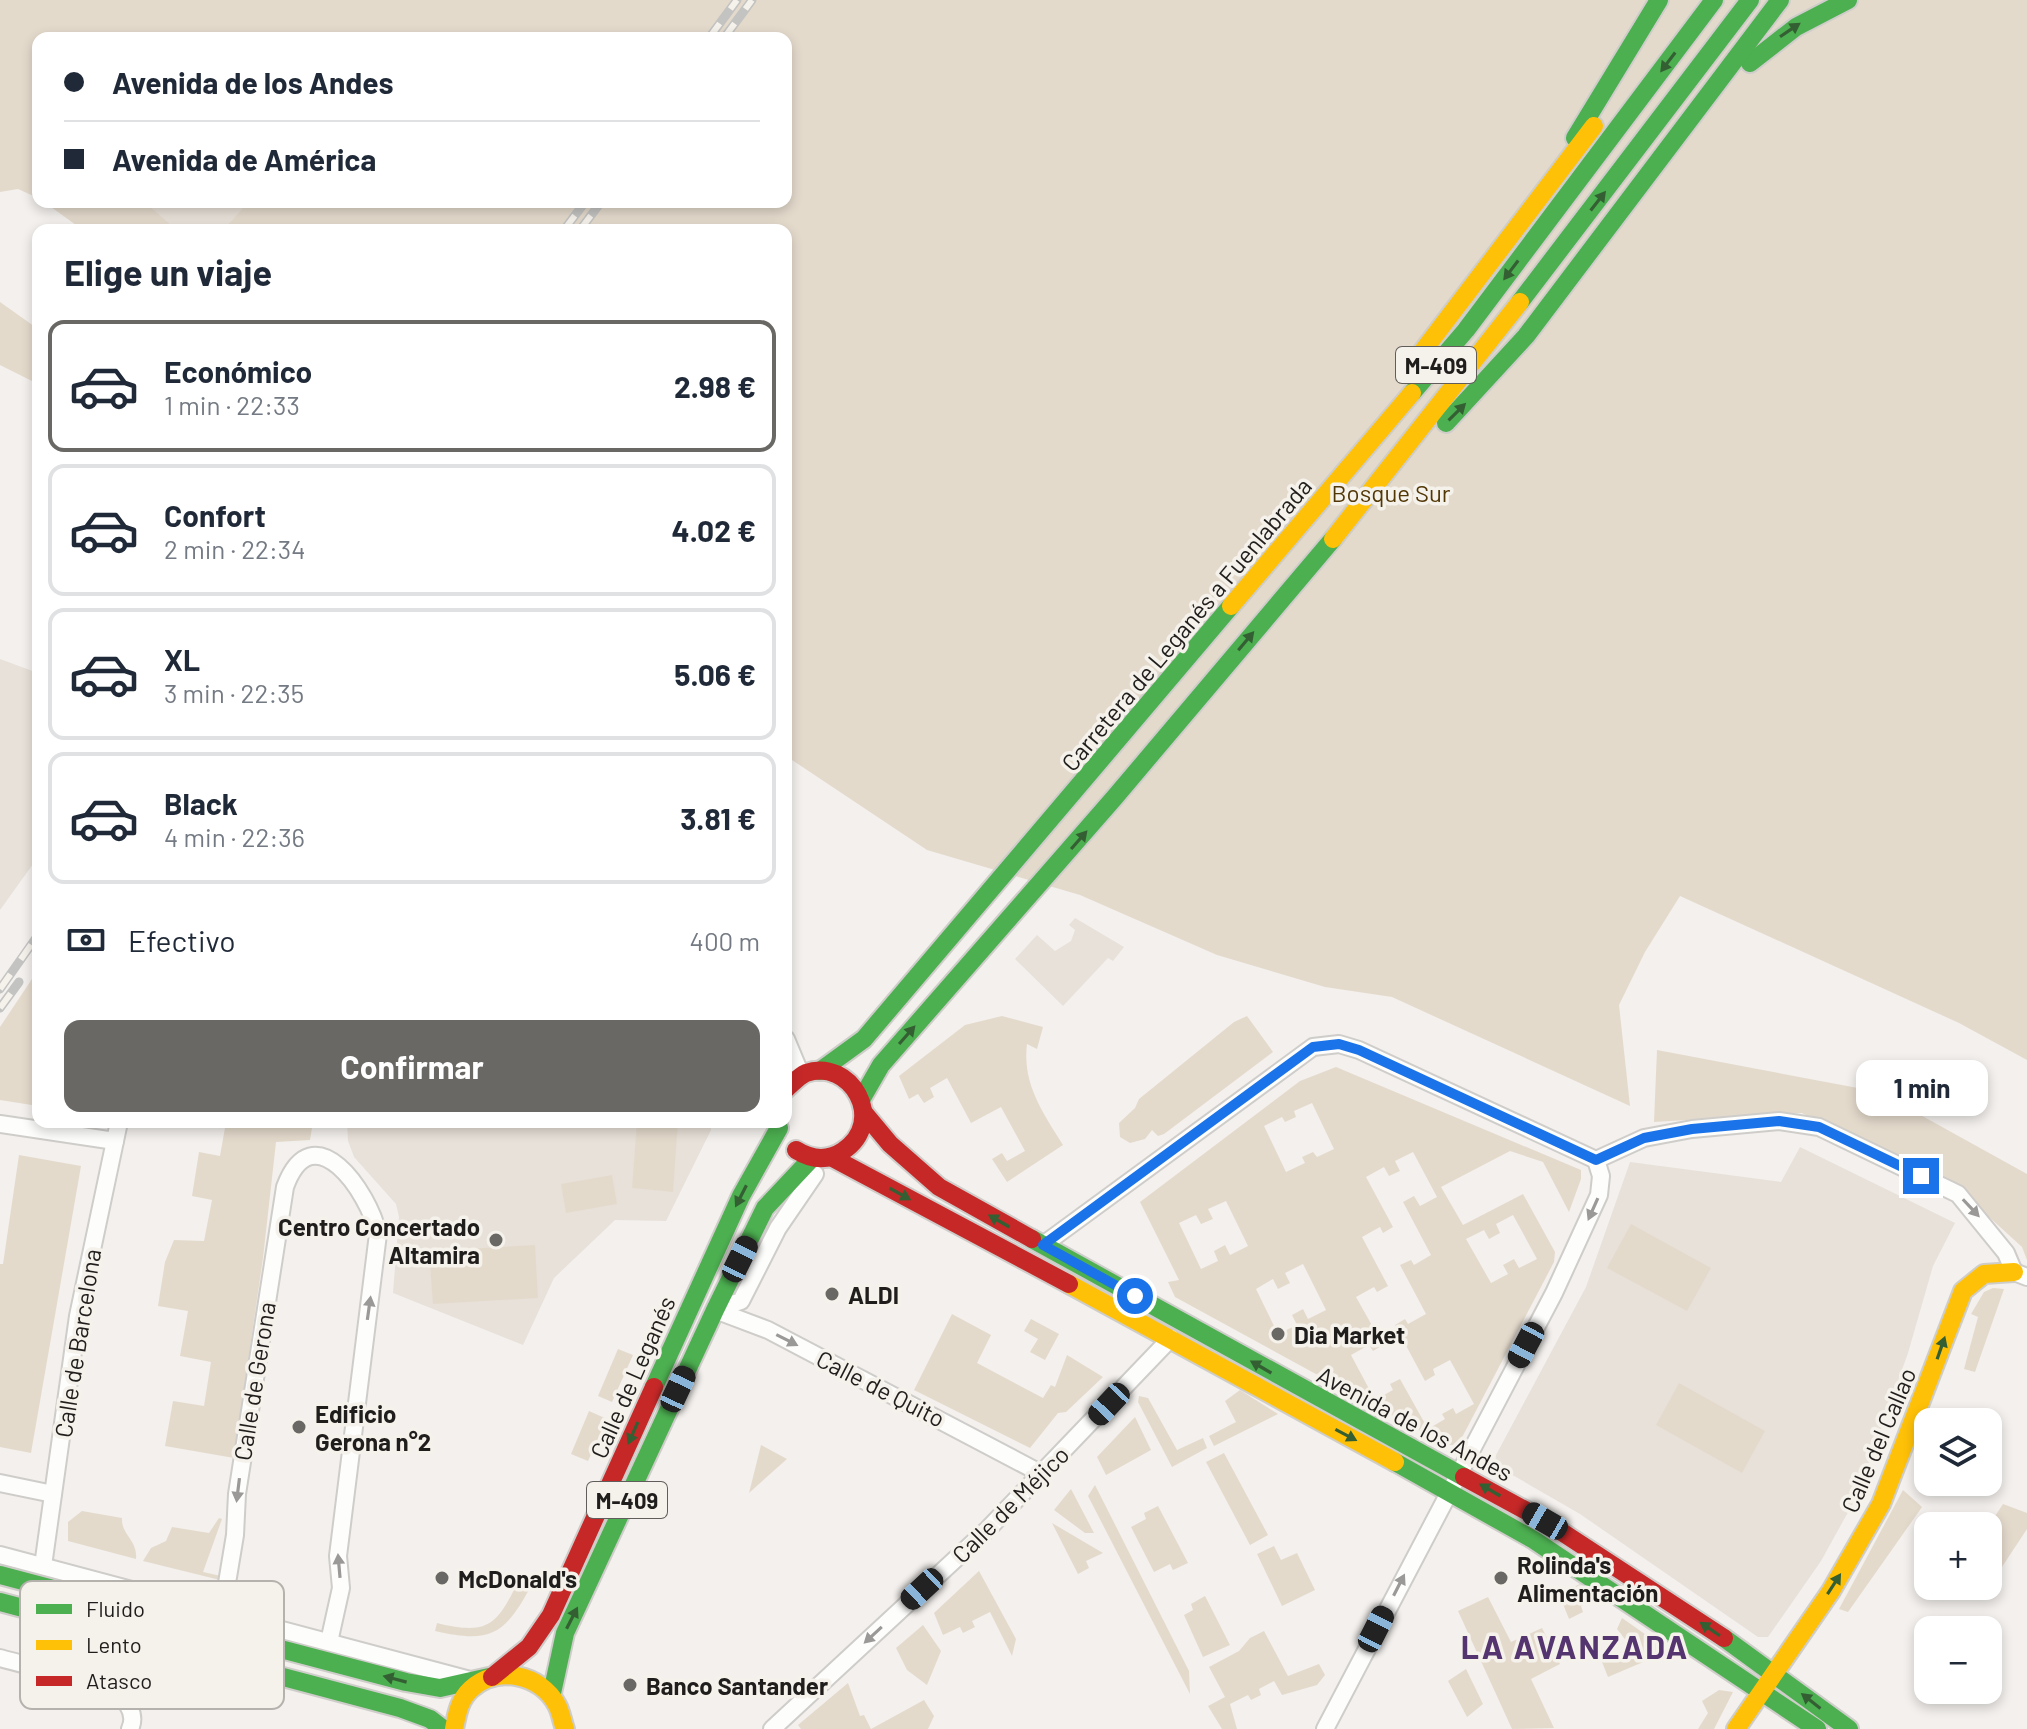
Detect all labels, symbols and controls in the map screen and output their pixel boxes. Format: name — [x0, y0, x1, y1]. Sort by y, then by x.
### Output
one-way arrow — [1779, 22, 1800, 37]
one-way arrow — [1660, 52, 1676, 73]
text: Avenida de los Andes — [112, 64, 394, 100]
text: Avenida de América — [112, 141, 376, 177]
one-way arrow — [1589, 191, 1605, 211]
text: Elige un viaje — [64, 250, 272, 293]
one-way arrow — [1504, 260, 1520, 280]
road number: M-409 — [1396, 347, 1476, 383]
icon: car — [68, 350, 140, 422]
text: Económico — [164, 353, 312, 389]
text: 2.98 € — [674, 368, 756, 404]
text: 1 min · 22:33 — [164, 389, 300, 420]
one-way arrow — [1447, 403, 1466, 422]
street label: Carretera de Leganés a Fuenlabrada — [1055, 472, 1317, 776]
park label: Bosque Sur — [1332, 478, 1451, 507]
icon: car — [68, 494, 140, 566]
text: Confort — [164, 497, 266, 533]
text: 4.02 € — [672, 512, 756, 548]
text: 2 min · 22:34 — [164, 533, 306, 564]
one-way arrow — [1237, 631, 1254, 651]
icon: car — [68, 638, 140, 710]
text: XL — [164, 641, 200, 677]
text: 5.06 € — [674, 656, 756, 692]
text: 3 min · 22:35 — [164, 677, 304, 708]
icon: car — [68, 782, 140, 854]
text: Black — [164, 785, 238, 821]
text: 3.81 € — [680, 800, 756, 836]
text: 4 min · 22:36 — [164, 821, 305, 852]
one-way arrow — [1070, 831, 1087, 851]
icon: cash — [64, 918, 108, 962]
text: Efectivo — [128, 922, 236, 958]
text: 400 m — [690, 925, 760, 956]
button: Confirmar — [64, 1020, 760, 1112]
one-way arrow — [898, 1026, 916, 1045]
callout: 1 min — [1855, 1060, 1987, 1116]
text: 1 min — [1894, 1072, 1950, 1103]
route end — [1903, 1158, 1939, 1194]
one-way arrow — [735, 1185, 748, 1208]
one-way arrow — [888, 1188, 911, 1201]
one-way arrow — [1586, 1197, 1600, 1221]
one-way arrow — [1962, 1198, 1980, 1217]
place label: Centro Concertado Altamira — [278, 1212, 480, 1269]
one-way arrow — [988, 1214, 1011, 1228]
marker: Centro Concertado Altamira — [487, 1231, 505, 1249]
car — [719, 1232, 761, 1286]
street label: Calle de Barcelona — [48, 1247, 106, 1439]
route start — [1117, 1278, 1153, 1314]
place label: ALDI — [848, 1280, 899, 1309]
marker: ALDI — [823, 1285, 841, 1303]
street label: Calle de Leganés — [583, 1291, 681, 1463]
one-way arrow — [363, 1295, 376, 1320]
street label: Calle de Gerona — [227, 1300, 281, 1462]
car — [1504, 1318, 1548, 1372]
place label: Dia Market — [1294, 1320, 1405, 1349]
marker: Dia Market — [1269, 1325, 1287, 1343]
one-way arrow — [776, 1332, 798, 1346]
one-way arrow — [1936, 1336, 1948, 1360]
street label: Calle de Quito — [812, 1343, 950, 1433]
street label: Avenida de los Andes — [1312, 1359, 1518, 1487]
one-way arrow — [1250, 1360, 1272, 1374]
car — [657, 1362, 699, 1416]
street label: Calle del Callao — [1834, 1363, 1922, 1517]
car — [1084, 1378, 1134, 1430]
place label: Edificio Gerona n°2 — [315, 1399, 431, 1456]
map controls — [1914, 1408, 2002, 1704]
button: layers — [1914, 1408, 2002, 1496]
marker: Edificio Gerona n°2 — [290, 1418, 308, 1436]
one-way arrow — [626, 1421, 640, 1444]
one-way arrow — [1335, 1428, 1357, 1442]
street label: Calle de Méjico — [945, 1439, 1075, 1569]
one-way arrow — [231, 1478, 244, 1503]
road number: M-409 — [587, 1482, 667, 1518]
one-way arrow — [1479, 1483, 1501, 1497]
car — [1518, 1499, 1572, 1543]
button: + — [1914, 1512, 2002, 1600]
place label: Rolinda's Alimentación — [1517, 1550, 1658, 1607]
one-way arrow — [332, 1553, 345, 1578]
place label: McDonald's — [458, 1564, 577, 1593]
car — [896, 1564, 948, 1614]
marker: McDonald's — [433, 1569, 451, 1587]
marker: Rolinda's Alimentación — [1492, 1569, 1510, 1587]
one-way arrow — [1392, 1573, 1405, 1596]
one-way arrow — [1826, 1573, 1841, 1595]
legend — [20, 1581, 284, 1709]
text: Fluido — [86, 1595, 145, 1621]
car — [1354, 1602, 1398, 1656]
one-way arrow — [565, 1607, 578, 1630]
button: − — [1914, 1616, 2002, 1704]
one-way arrow — [1699, 1622, 1720, 1637]
one-way arrow — [864, 1625, 883, 1644]
district label: LA AVANZADA — [1461, 1627, 1689, 1665]
text: Lento — [86, 1631, 142, 1657]
text: Atasco — [86, 1667, 152, 1693]
place label: Banco Santander — [646, 1671, 828, 1700]
one-way arrow — [383, 1673, 408, 1685]
marker: Banco Santander — [621, 1676, 639, 1694]
one-way arrow — [1801, 1694, 1821, 1710]

